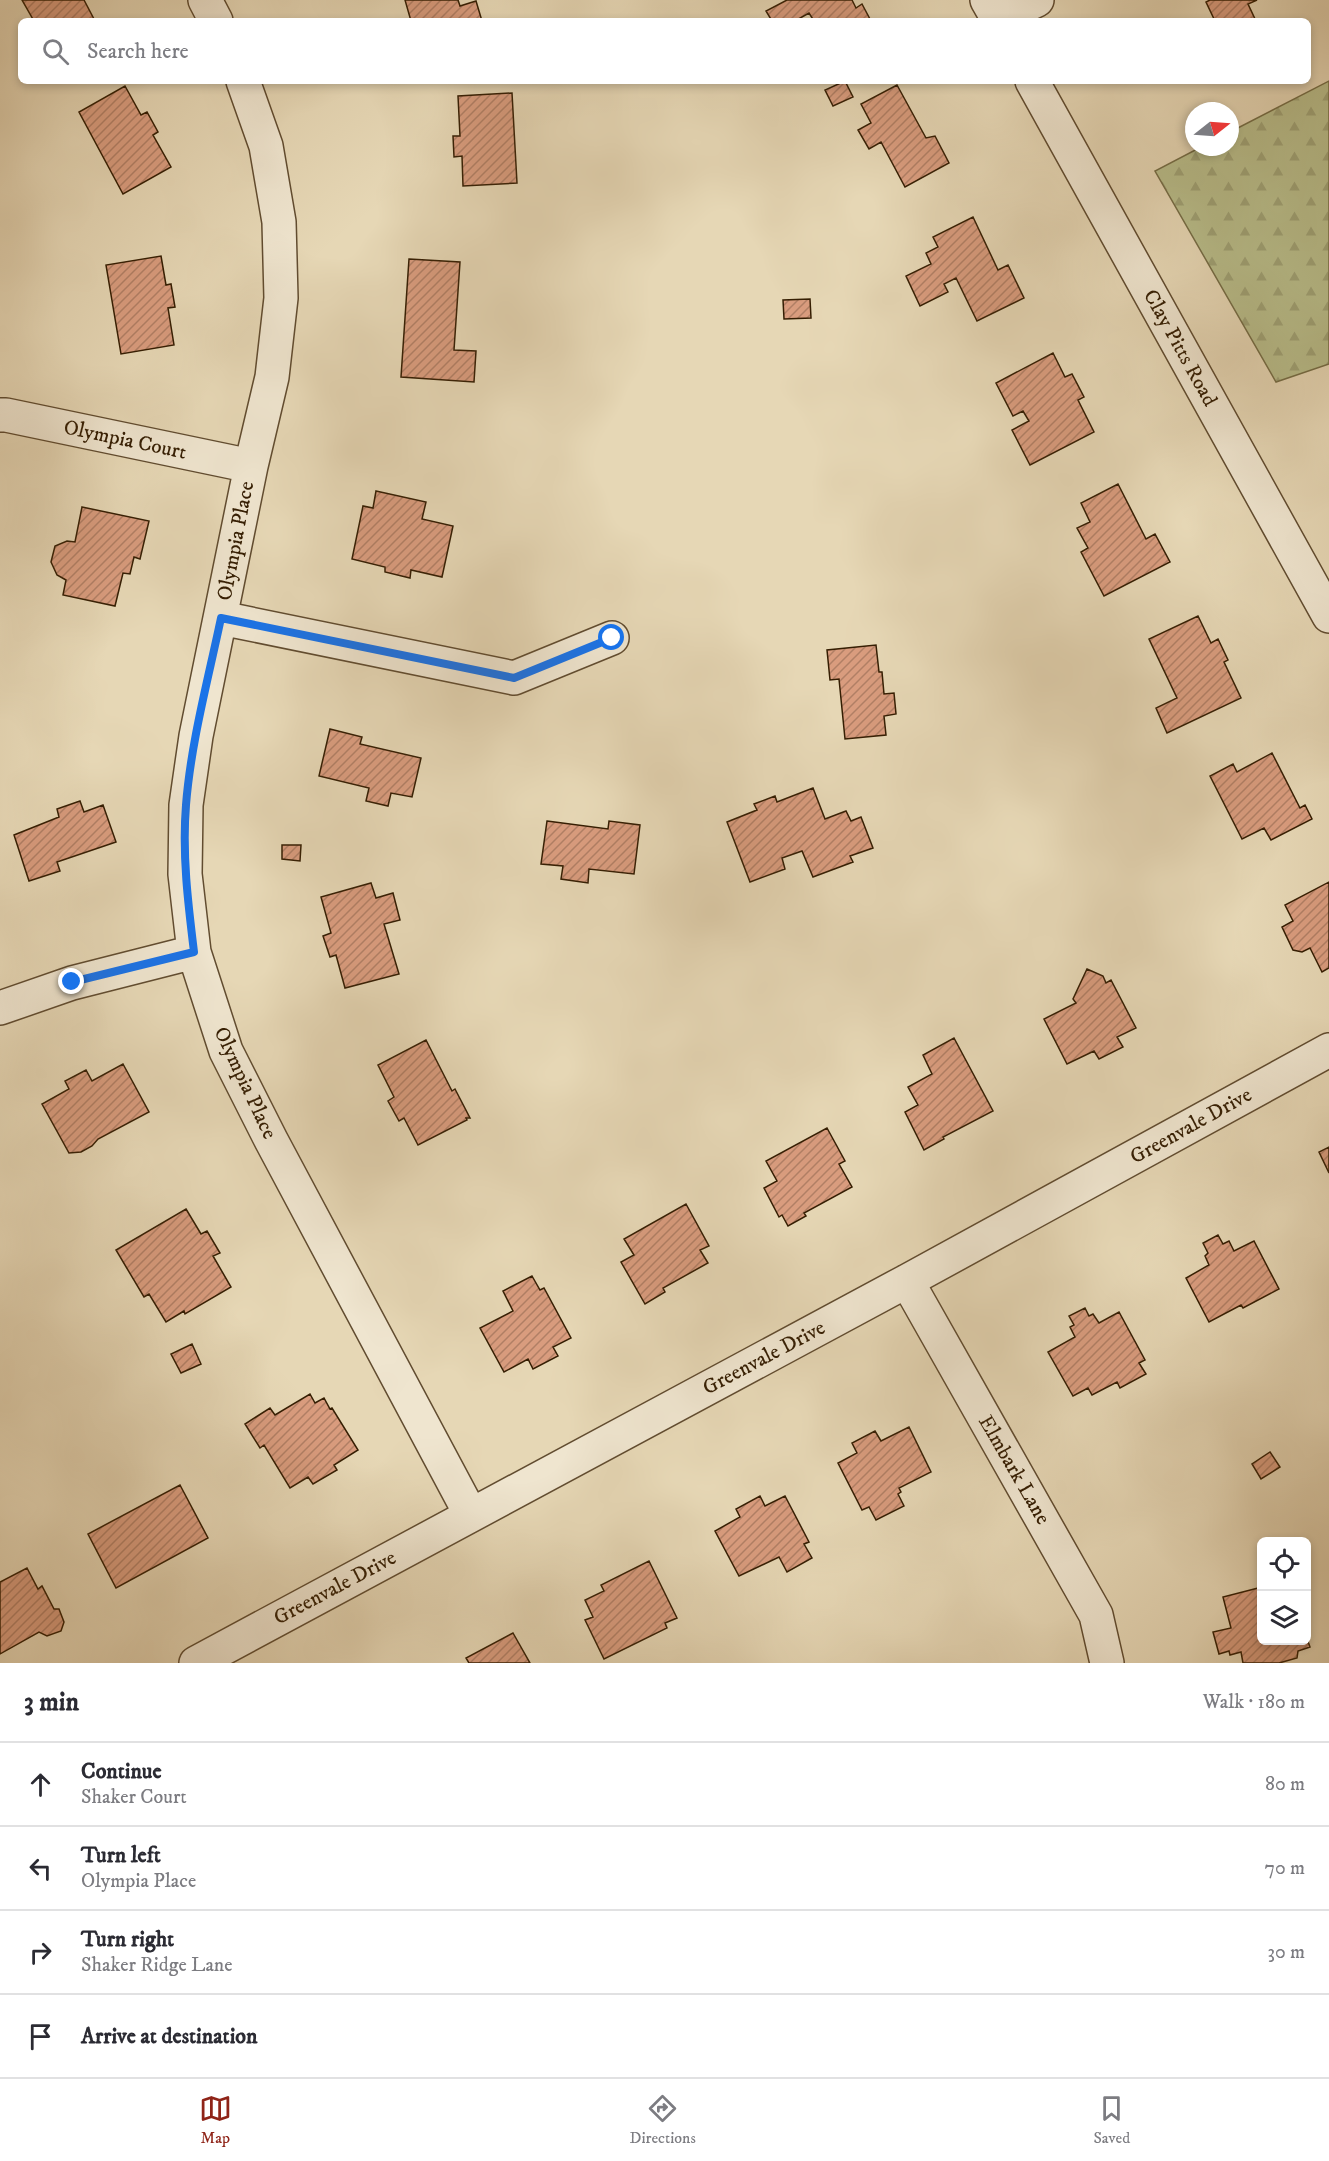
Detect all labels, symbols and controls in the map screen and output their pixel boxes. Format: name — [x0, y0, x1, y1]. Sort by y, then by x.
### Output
search box — [18, 18, 1311, 84]
icon: search — [39, 35, 72, 68]
text: Search here — [87, 38, 189, 65]
north arrow — [1185, 102, 1239, 156]
street label: Clay Pitts Road — [1137, 285, 1223, 411]
street label: Olympia Court — [61, 414, 189, 466]
street label: Olympia Place — [212, 479, 260, 603]
route start — [598, 624, 624, 650]
route end — [58, 968, 84, 994]
street label: Olympia Place — [208, 1023, 282, 1144]
street label: Greenvale Drive — [1126, 1082, 1257, 1170]
street label: Greenvale Drive — [698, 1315, 830, 1401]
street label: Elmbark Lane — [972, 1411, 1056, 1530]
map controls — [1257, 1537, 1311, 1645]
button: locate — [1257, 1537, 1311, 1591]
street label: Greenvale Drive — [269, 1545, 401, 1631]
button: layers — [1257, 1591, 1311, 1645]
text: 3 min — [24, 1686, 79, 1719]
text: Walk · 180 m — [1203, 1690, 1305, 1715]
text: Continue — [81, 1758, 162, 1785]
icon: ahead — [24, 1768, 57, 1801]
text: 80 m — [1265, 1772, 1305, 1797]
text: Shaker Court — [81, 1785, 187, 1810]
text: Turn left — [81, 1842, 161, 1869]
icon: left — [24, 1852, 57, 1885]
text: 70 m — [1264, 1856, 1305, 1881]
text: Olympia Place — [81, 1869, 196, 1894]
text: Turn right — [81, 1926, 174, 1953]
icon: right — [24, 1936, 57, 1969]
text: 30 m — [1267, 1940, 1305, 1965]
text: Shaker Ridge Lane — [81, 1953, 233, 1978]
icon: arrive — [24, 2020, 57, 2053]
text: Arrive at destination — [81, 2023, 258, 2050]
tab: Map — [199, 2092, 232, 2148]
tab: Directions — [629, 2092, 696, 2148]
tab: Saved — [1093, 2092, 1130, 2148]

